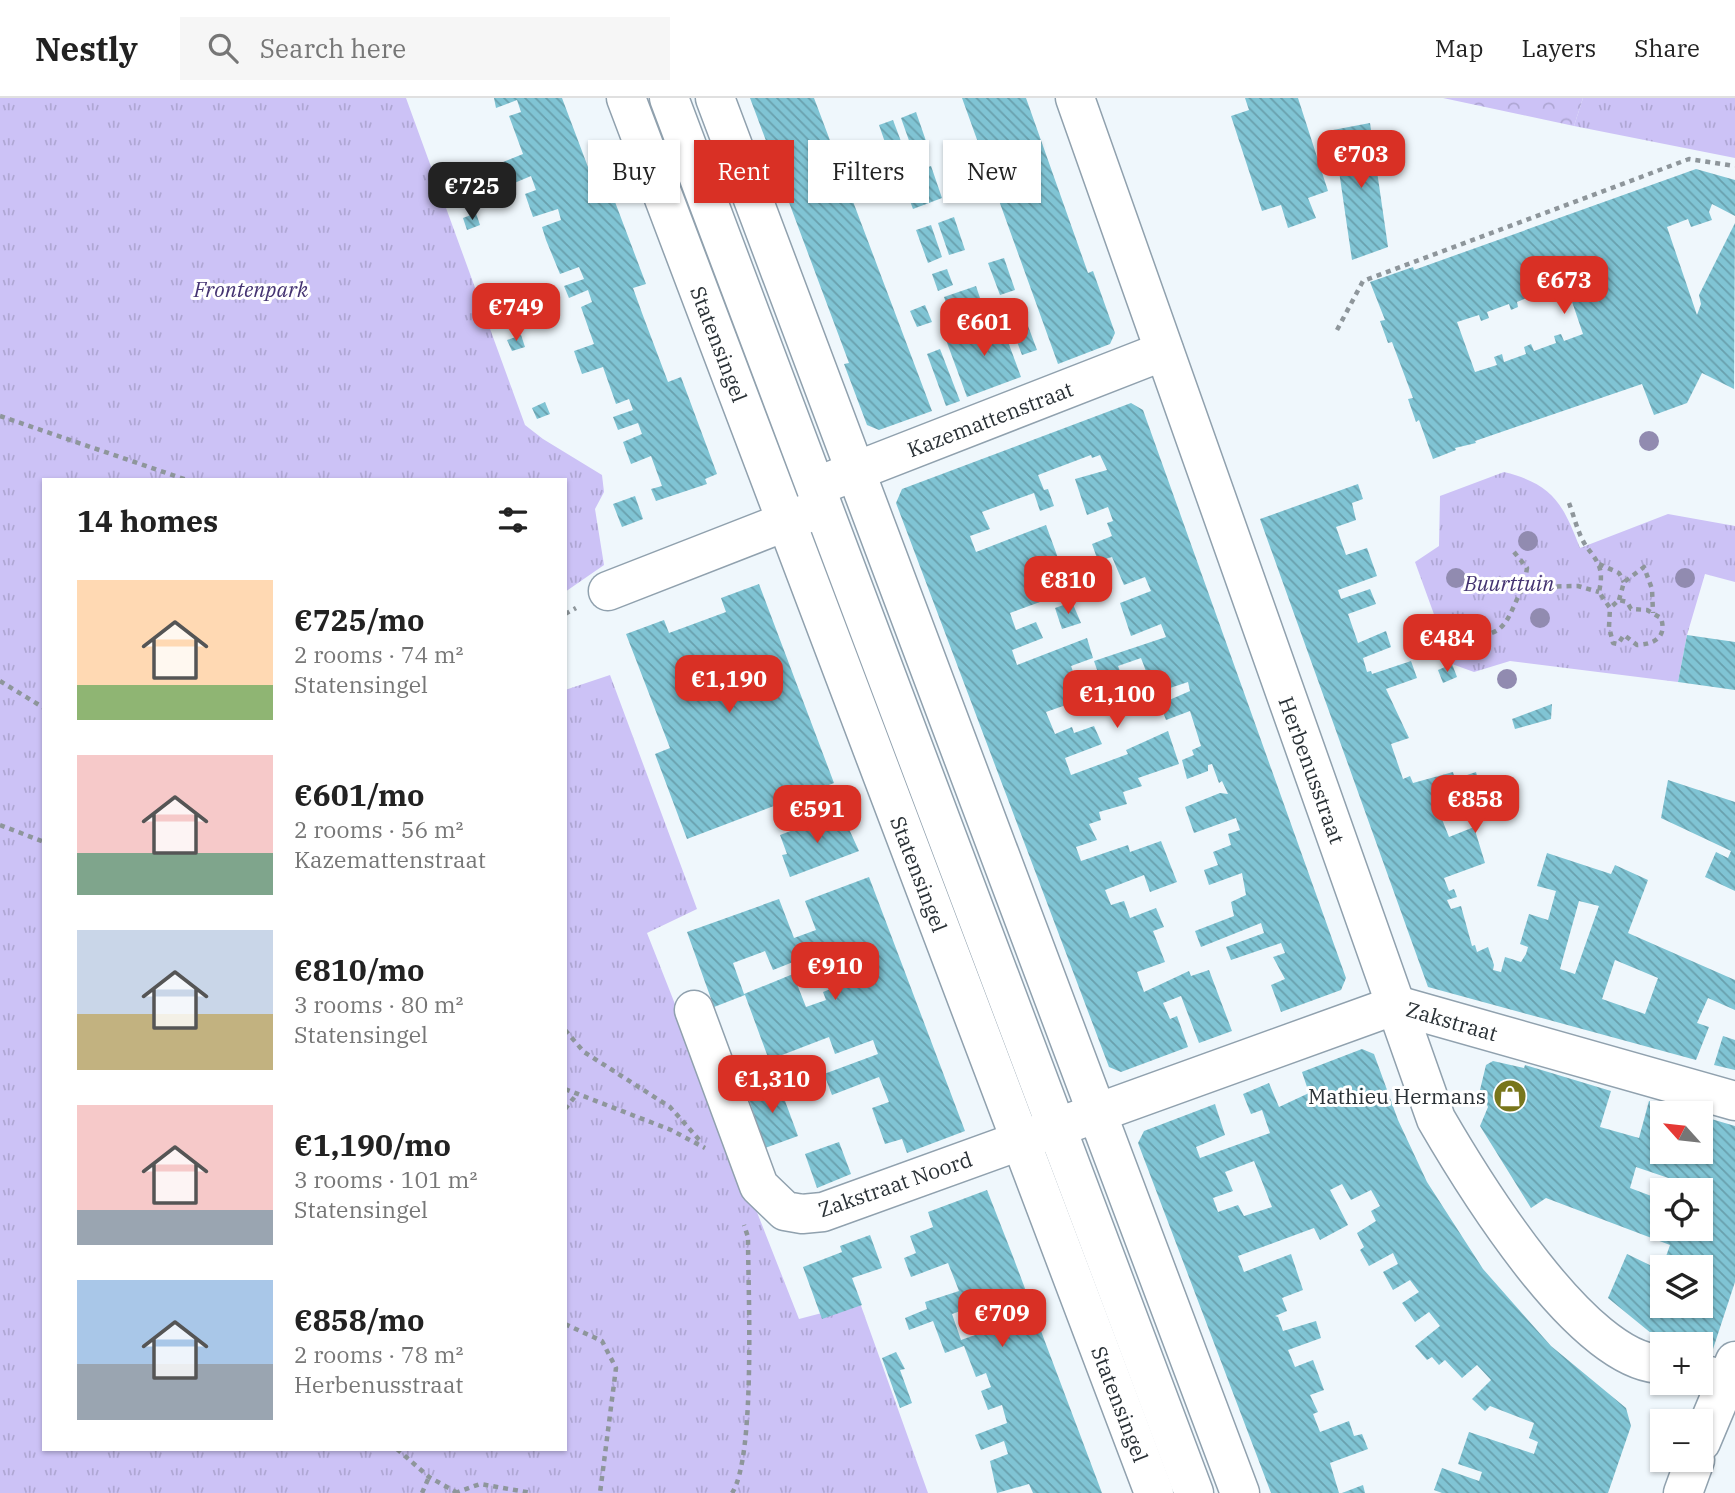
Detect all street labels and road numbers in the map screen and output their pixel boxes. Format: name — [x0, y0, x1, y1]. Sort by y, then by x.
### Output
street label: Statensingel — [684, 282, 754, 406]
street label: Kazemattenstraat — [903, 375, 1077, 463]
street label: Herbenusstraat — [1272, 693, 1352, 847]
street label: Statensingel — [884, 812, 954, 936]
street label: Zakstraat — [1403, 995, 1501, 1047]
street label: Zakstraat Noord — [814, 1144, 976, 1223]
street label: Statensingel — [1085, 1342, 1155, 1466]

